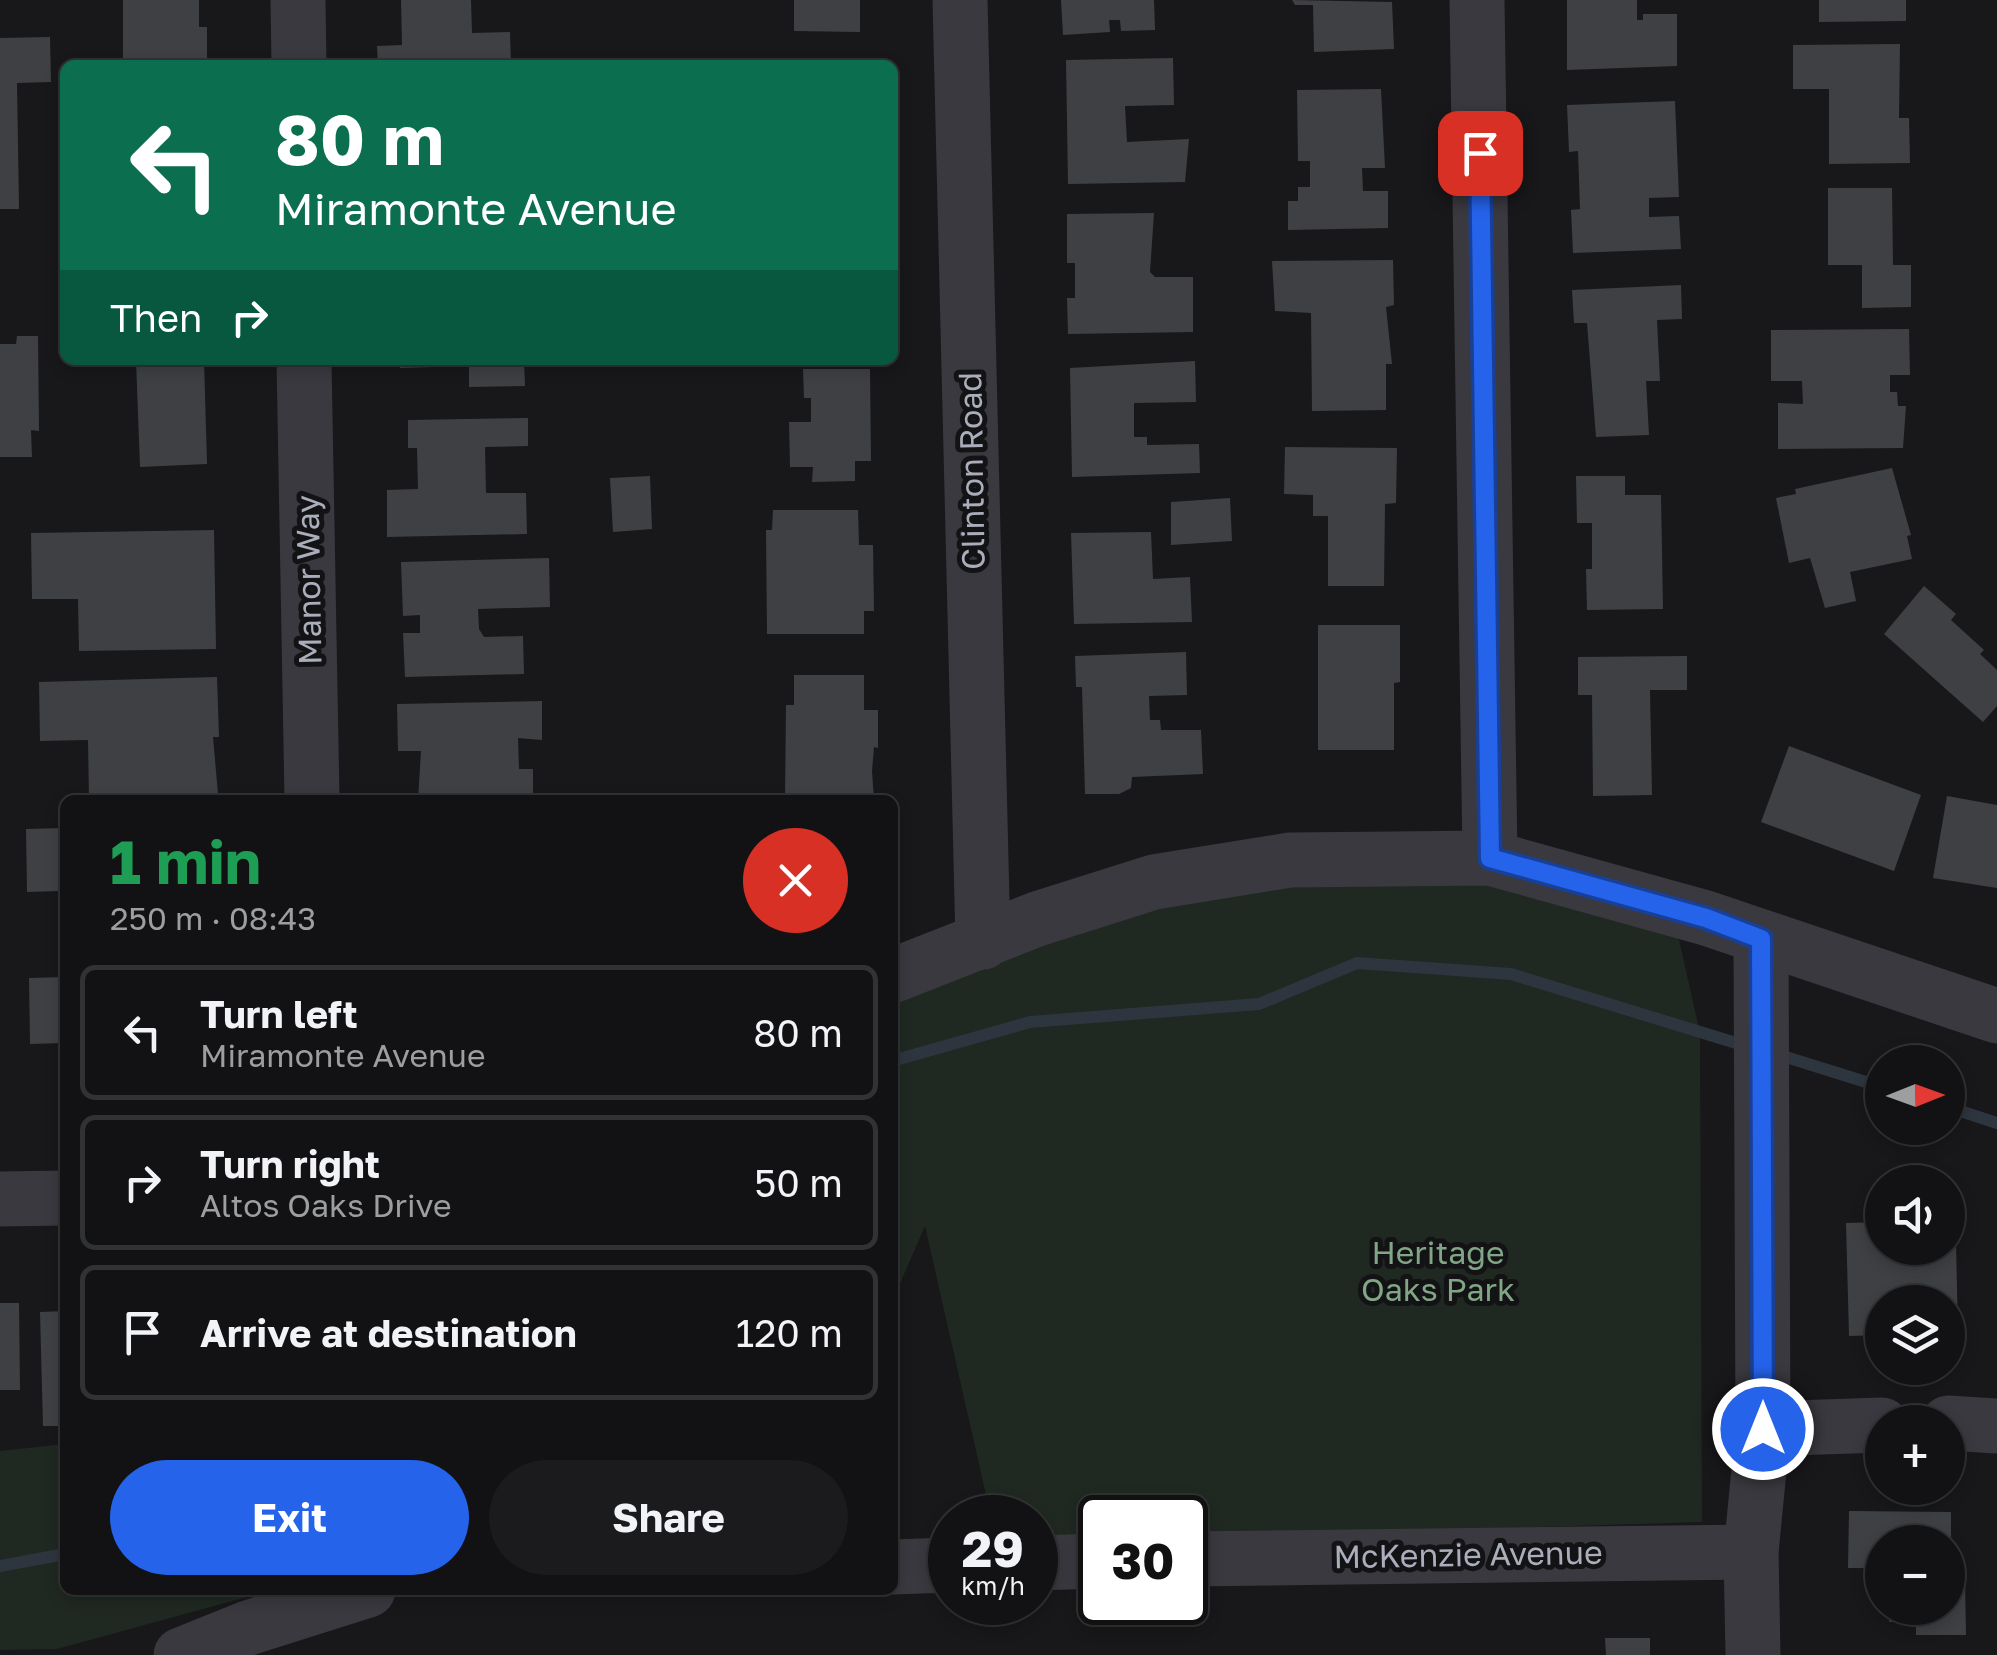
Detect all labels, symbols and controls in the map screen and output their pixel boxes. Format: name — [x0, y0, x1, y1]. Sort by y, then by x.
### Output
text: 80 m — [275, 96, 444, 180]
icon: left — [110, 100, 240, 230]
pin — [1438, 111, 1523, 196]
icon: arrive — [1453, 126, 1508, 181]
text: Miramonte Avenue — [275, 181, 677, 235]
icon: right — [222, 290, 277, 345]
text: Then — [110, 295, 202, 340]
street label: Clinton Road — [950, 372, 992, 570]
street label: Manor Way — [288, 495, 328, 665]
text: 1 min — [110, 825, 261, 897]
button: close — [743, 828, 848, 933]
text: 250 m · 08:43 — [110, 899, 316, 937]
text: Turn left — [200, 991, 358, 1036]
icon: left — [115, 1005, 170, 1060]
text: 80 m — [753, 1010, 843, 1055]
text: Miramonte Avenue — [200, 1036, 486, 1074]
north arrow — [1865, 1045, 1965, 1145]
map controls — [1865, 1045, 1965, 1625]
text: Turn right — [200, 1141, 380, 1186]
icon: right — [115, 1155, 170, 1210]
text: 50 m — [754, 1160, 843, 1205]
button: sound — [1865, 1165, 1965, 1265]
text: Altos Oaks Drive — [200, 1186, 451, 1224]
park label: Heritage Oaks Park — [1361, 1233, 1515, 1308]
button: layers — [1865, 1285, 1965, 1385]
icon: arrive — [115, 1305, 170, 1360]
text: Arrive at destination — [200, 1310, 577, 1355]
text: 120 m — [736, 1310, 843, 1355]
position arrow — [1711, 1377, 1815, 1481]
button: + — [1865, 1405, 1965, 1505]
button: Exit — [110, 1460, 469, 1575]
button: Share — [489, 1460, 848, 1575]
speed limit sign: 30 — [1078, 1495, 1208, 1625]
text: 29 — [962, 1518, 1024, 1578]
button: − — [1865, 1525, 1965, 1625]
street label: McKenzie Avenue — [1333, 1533, 1603, 1575]
text: km/h — [961, 1570, 1025, 1601]

